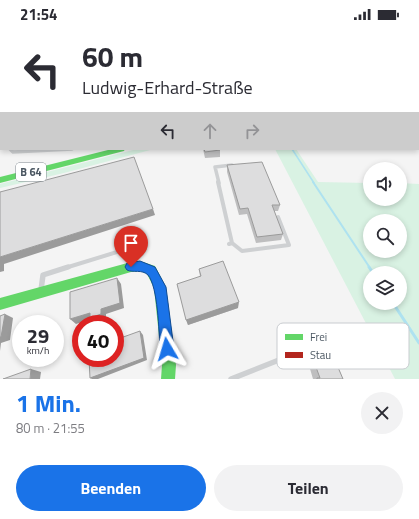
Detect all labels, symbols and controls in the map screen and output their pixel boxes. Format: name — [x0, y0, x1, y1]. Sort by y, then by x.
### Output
text: 21:54 — [20, 3, 57, 26]
text: 60 m — [82, 35, 143, 78]
icon: left — [16, 44, 68, 96]
text: Ludwig-Erhard-Straße — [82, 74, 253, 101]
icon: left — [157, 120, 179, 142]
icon: ahead — [199, 120, 221, 142]
icon: right — [241, 120, 263, 142]
map controls — [363, 162, 407, 310]
button: sound — [363, 162, 407, 206]
road number: B 64 — [16, 163, 46, 181]
button: search — [363, 214, 407, 258]
pin — [114, 226, 148, 267]
icon: arrive — [120, 232, 142, 254]
button: layers — [363, 266, 407, 310]
speed limit sign: 40 — [72, 315, 124, 367]
text: 29 — [27, 320, 49, 351]
legend — [277, 323, 409, 369]
position arrow — [146, 328, 188, 370]
text: Frei — [310, 329, 327, 345]
text: km/h — [27, 343, 49, 358]
text: Stau — [310, 347, 331, 363]
text: 1 Min. — [16, 385, 81, 421]
button: close — [361, 392, 403, 434]
text: 80 m · 21:55 — [16, 418, 85, 438]
button: Beenden — [16, 465, 206, 511]
button: Teilen — [214, 465, 403, 511]

